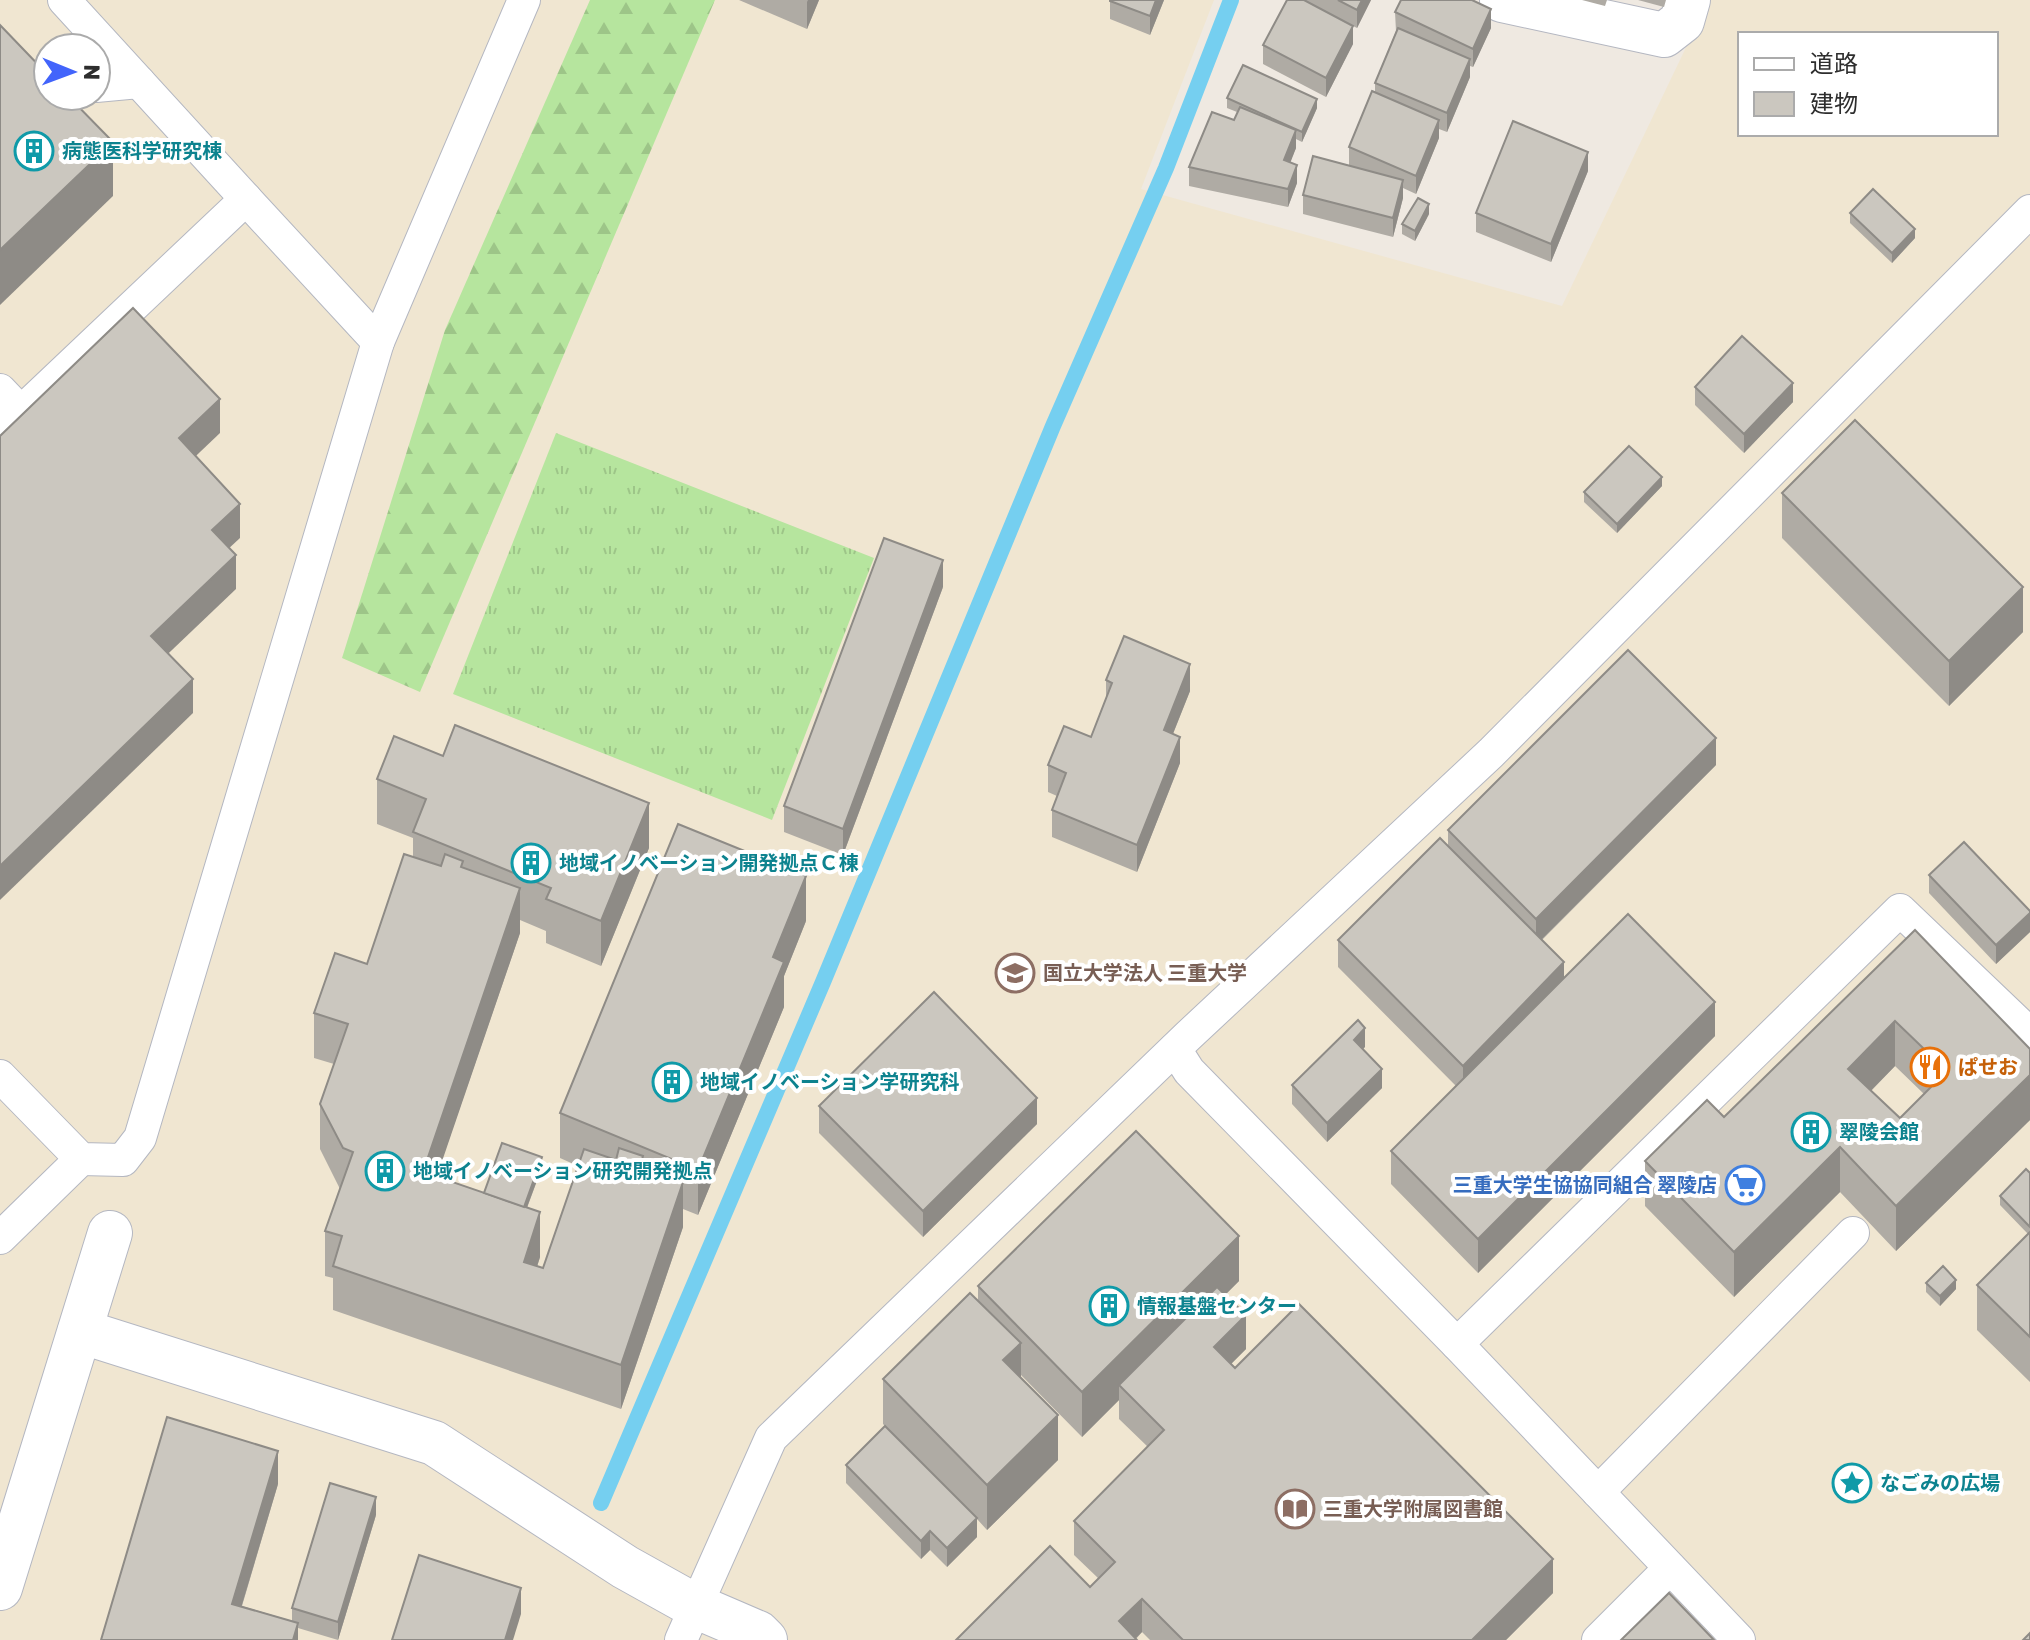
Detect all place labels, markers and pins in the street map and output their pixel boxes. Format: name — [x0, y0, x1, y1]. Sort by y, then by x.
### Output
building icon: 病態医科学研究棟 — [13, 130, 55, 172]
place label: 病態医科学研究棟 — [62, 139, 222, 163]
building icon: 地域イノベーション開発拠点Ｃ棟 — [510, 842, 552, 884]
place label: 地域イノベーション開発拠点Ｃ棟 — [559, 851, 859, 875]
school or university icon: 国立大学法人 三重大学 — [994, 952, 1036, 994]
place label: 国立大学法人 三重大学 — [1043, 961, 1247, 985]
restaurant icon: ぱせお — [1909, 1046, 1951, 1088]
place label: ぱせお — [1958, 1055, 2018, 1079]
building icon: 地域イノベーション学研究科 — [651, 1061, 693, 1103]
place label: 地域イノベーション学研究科 — [700, 1070, 960, 1094]
building icon: 翠陵会館 — [1790, 1111, 1832, 1153]
place label: 翠陵会館 — [1839, 1120, 1919, 1144]
building icon: 地域イノベーション研究開発拠点 — [364, 1150, 406, 1192]
place label: 地域イノベーション研究開発拠点 — [413, 1159, 713, 1183]
supermarket icon: 三重大学生協協同組合 翠陵店 — [1724, 1164, 1766, 1206]
place label: 三重大学生協協同組合 翠陵店 — [1453, 1173, 1717, 1197]
building icon: 情報基盤センター — [1088, 1285, 1130, 1327]
place label: 情報基盤センター — [1137, 1294, 1297, 1318]
place icon: なごみの広場 — [1831, 1462, 1873, 1504]
place label: なごみの広場 — [1880, 1471, 2000, 1495]
library icon: 三重大学附属図書館 — [1274, 1488, 1316, 1530]
place label: 三重大学附属図書館 — [1323, 1497, 1503, 1521]

